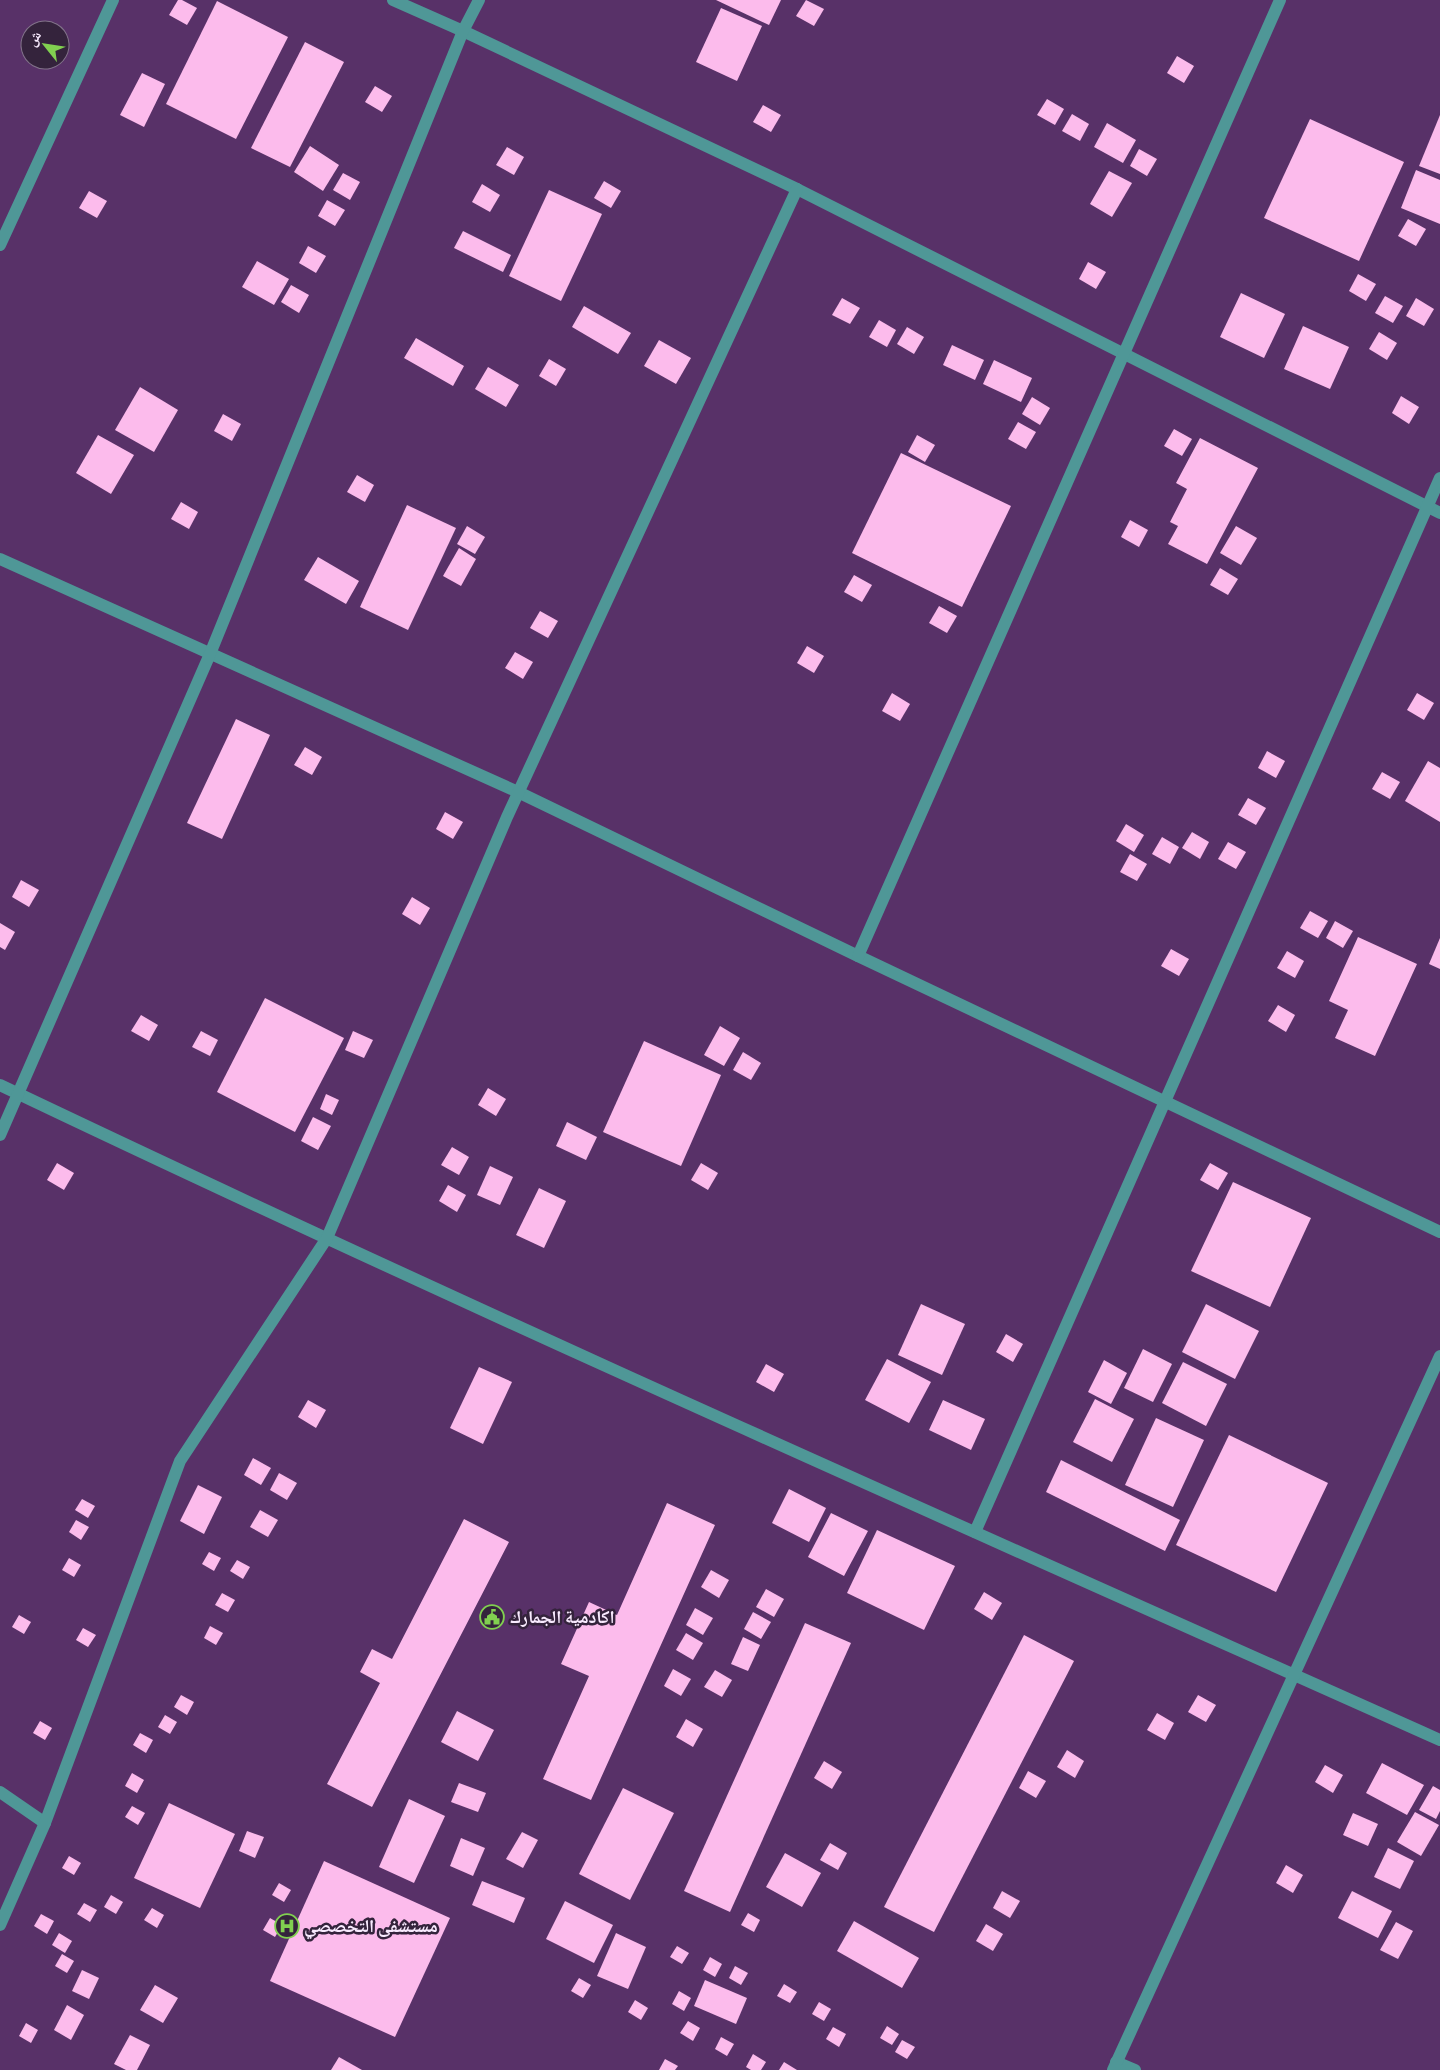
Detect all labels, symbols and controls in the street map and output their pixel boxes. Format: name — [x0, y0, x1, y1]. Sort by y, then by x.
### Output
north arrow — [20, 20, 70, 70]
text: ش — [23, 28, 45, 49]
public building icon: اكادمية الجمارك — [479, 1604, 505, 1630]
place label: اكادمية الجمارك — [510, 1606, 615, 1628]
hospital icon: مستشفى التخصصي — [274, 1913, 300, 1939]
place label: مستشفى التخصصي — [304, 1915, 438, 1940]

